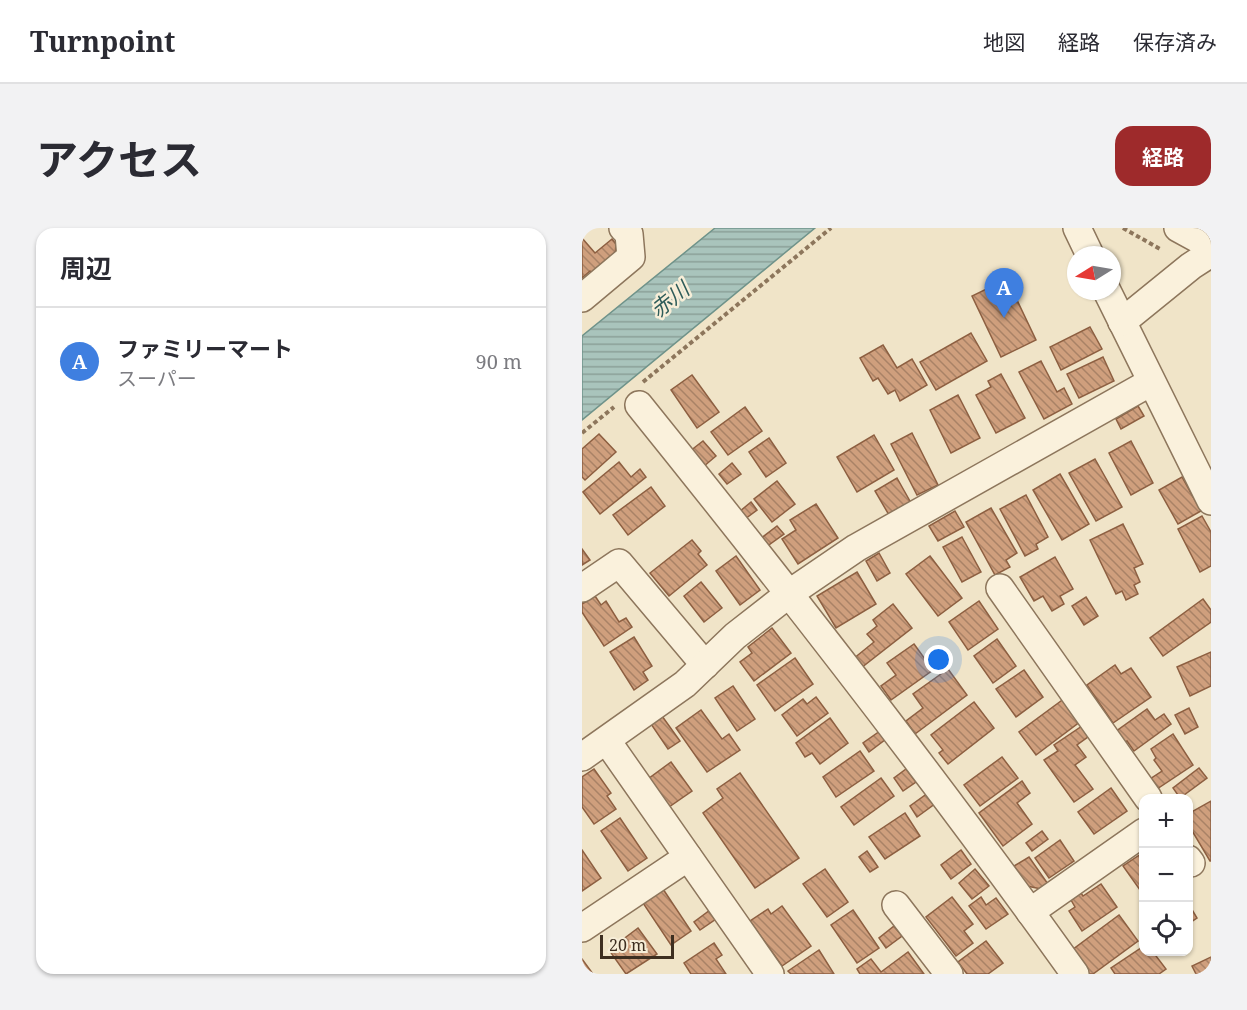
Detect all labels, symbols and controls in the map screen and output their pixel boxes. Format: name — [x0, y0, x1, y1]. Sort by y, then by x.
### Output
text: Turnpoint — [30, 22, 175, 60]
text: 地図 — [983, 28, 1025, 56]
text: 経路 — [1058, 28, 1100, 56]
text: 保存済み — [1133, 28, 1217, 56]
button: 経路 — [1115, 126, 1211, 186]
text: アクセス — [36, 130, 202, 187]
north arrow — [1067, 246, 1121, 300]
text: 周辺 — [60, 250, 112, 286]
pin: A — [984, 268, 1024, 318]
water label: 赤川 — [644, 274, 696, 323]
text: ファミリーマート — [117, 333, 293, 363]
text: A — [72, 348, 87, 375]
text: 90 m — [476, 348, 522, 375]
text: スーパー — [117, 365, 197, 392]
your location — [924, 645, 953, 674]
map controls — [1139, 794, 1193, 956]
button: + — [1139, 794, 1193, 848]
button: − — [1139, 848, 1193, 902]
button: locate — [1139, 902, 1193, 956]
scale bar — [600, 932, 674, 960]
text: 20 m — [609, 934, 646, 956]

